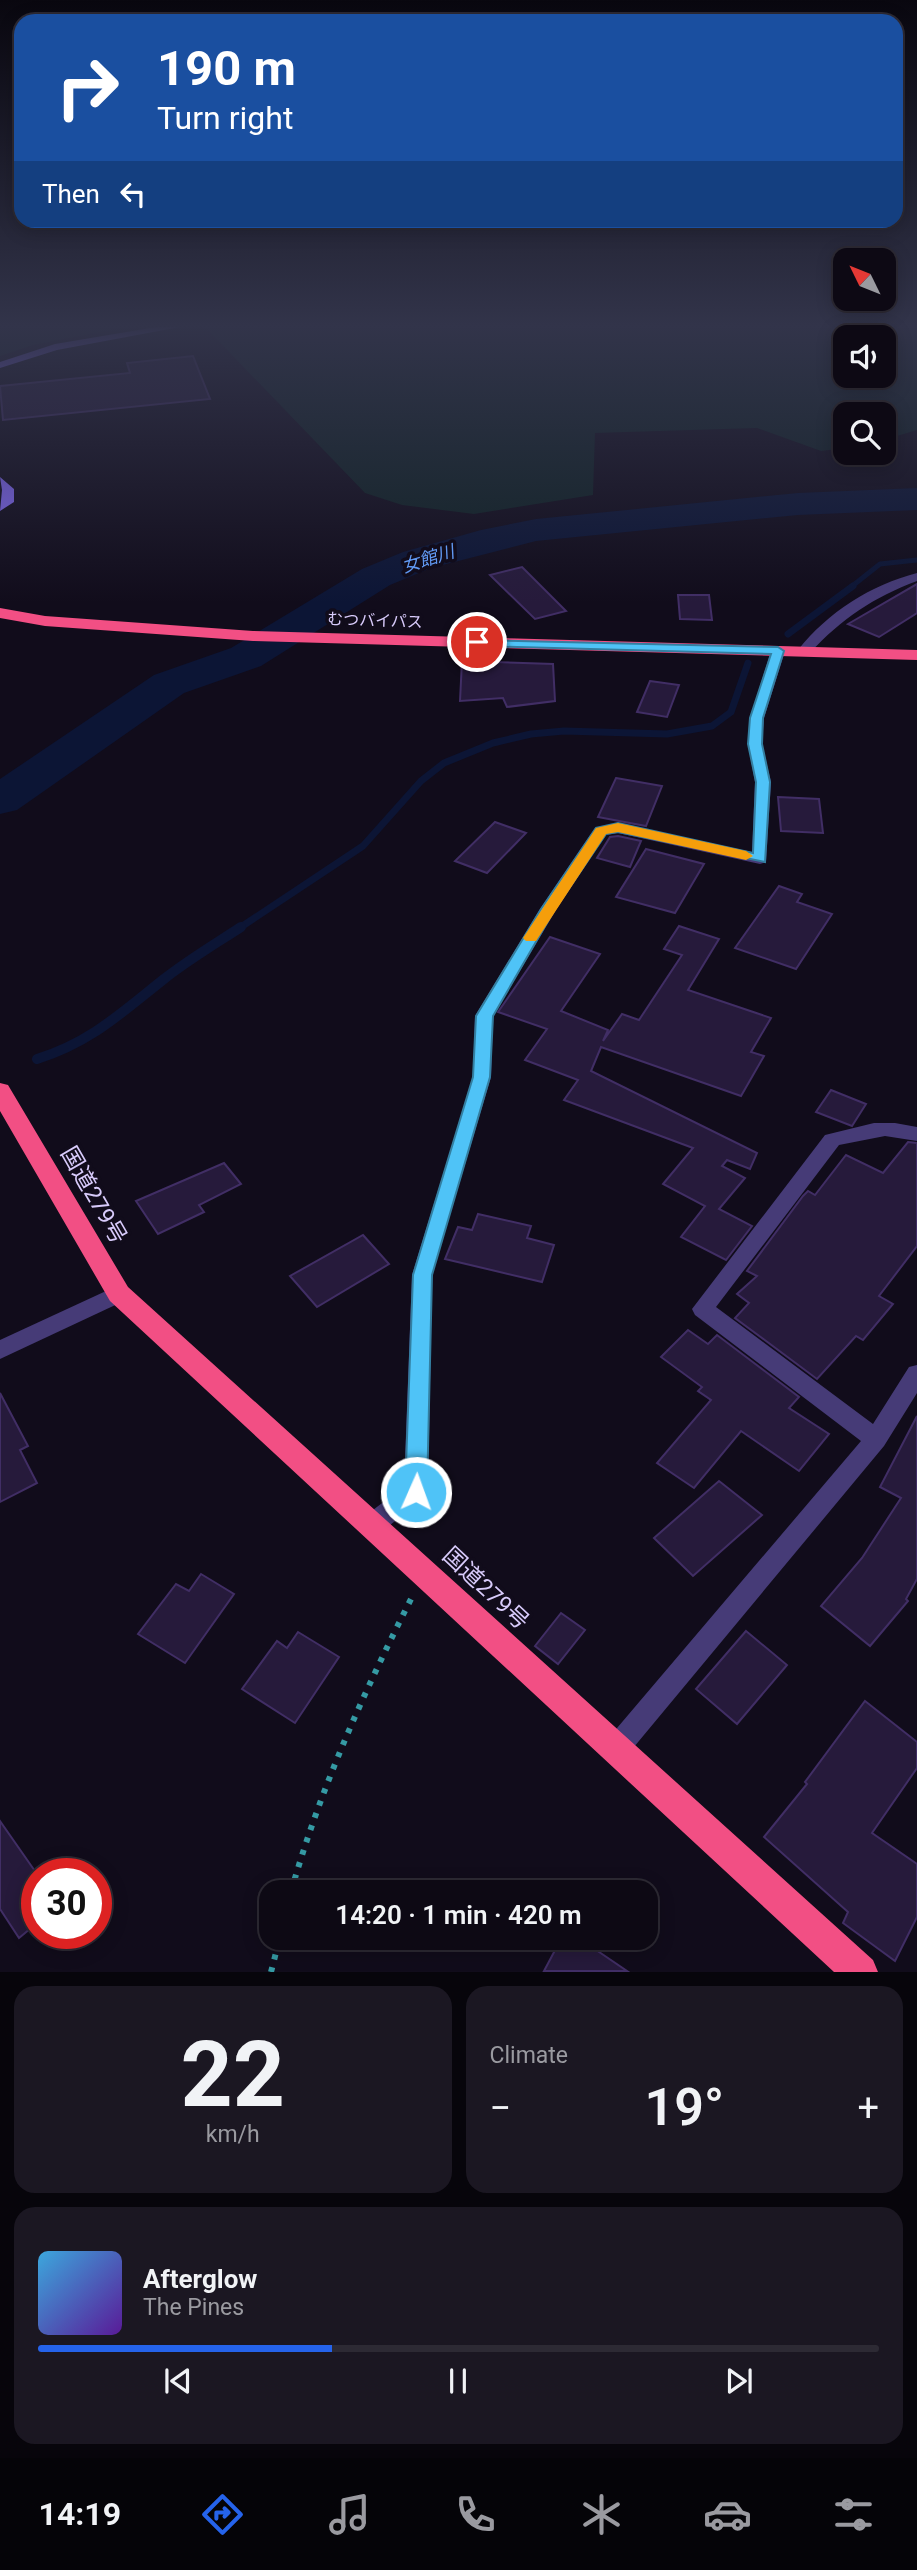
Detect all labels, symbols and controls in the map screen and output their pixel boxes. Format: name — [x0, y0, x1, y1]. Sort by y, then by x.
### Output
text: 190 m — [157, 40, 296, 97]
icon: right — [42, 42, 133, 133]
text: Turn right — [157, 99, 293, 137]
icon: left — [114, 175, 152, 213]
text: Then — [42, 179, 100, 209]
north arrow — [833, 248, 896, 312]
map controls — [833, 248, 896, 465]
button: sound — [833, 325, 896, 388]
button: search — [833, 402, 896, 465]
water label: 女館川 — [399, 540, 459, 576]
street label: むつバイパス — [327, 609, 423, 632]
pin — [447, 612, 507, 672]
icon: arrive — [458, 623, 496, 661]
street label: 国道279号 — [55, 1142, 132, 1249]
position arrow — [379, 1455, 453, 1529]
street label: 国道279号 — [437, 1542, 534, 1635]
speed limit sign: 30 — [21, 1858, 112, 1949]
text: 14:20 · 1 min · 420 m — [335, 1900, 582, 1930]
text: 22 — [181, 2022, 285, 2128]
text: Climate — [490, 2042, 568, 2069]
text: 19° — [645, 2077, 724, 2138]
text: − — [490, 2086, 511, 2130]
text: + — [857, 2086, 879, 2130]
text: km/h — [206, 2121, 260, 2148]
text: Afterglow — [143, 2264, 257, 2294]
text: The Pines — [143, 2294, 244, 2321]
icon: previous — [159, 2362, 197, 2400]
icon: pause — [439, 2362, 477, 2400]
icon: next — [720, 2362, 758, 2400]
icon: directions — [198, 2490, 247, 2539]
icon: music — [325, 2490, 374, 2539]
icon: phone — [451, 2490, 500, 2539]
icon: climate — [577, 2490, 626, 2539]
icon: car — [703, 2490, 752, 2539]
icon: filters — [829, 2490, 878, 2539]
text: 14:19 — [39, 2495, 121, 2533]

